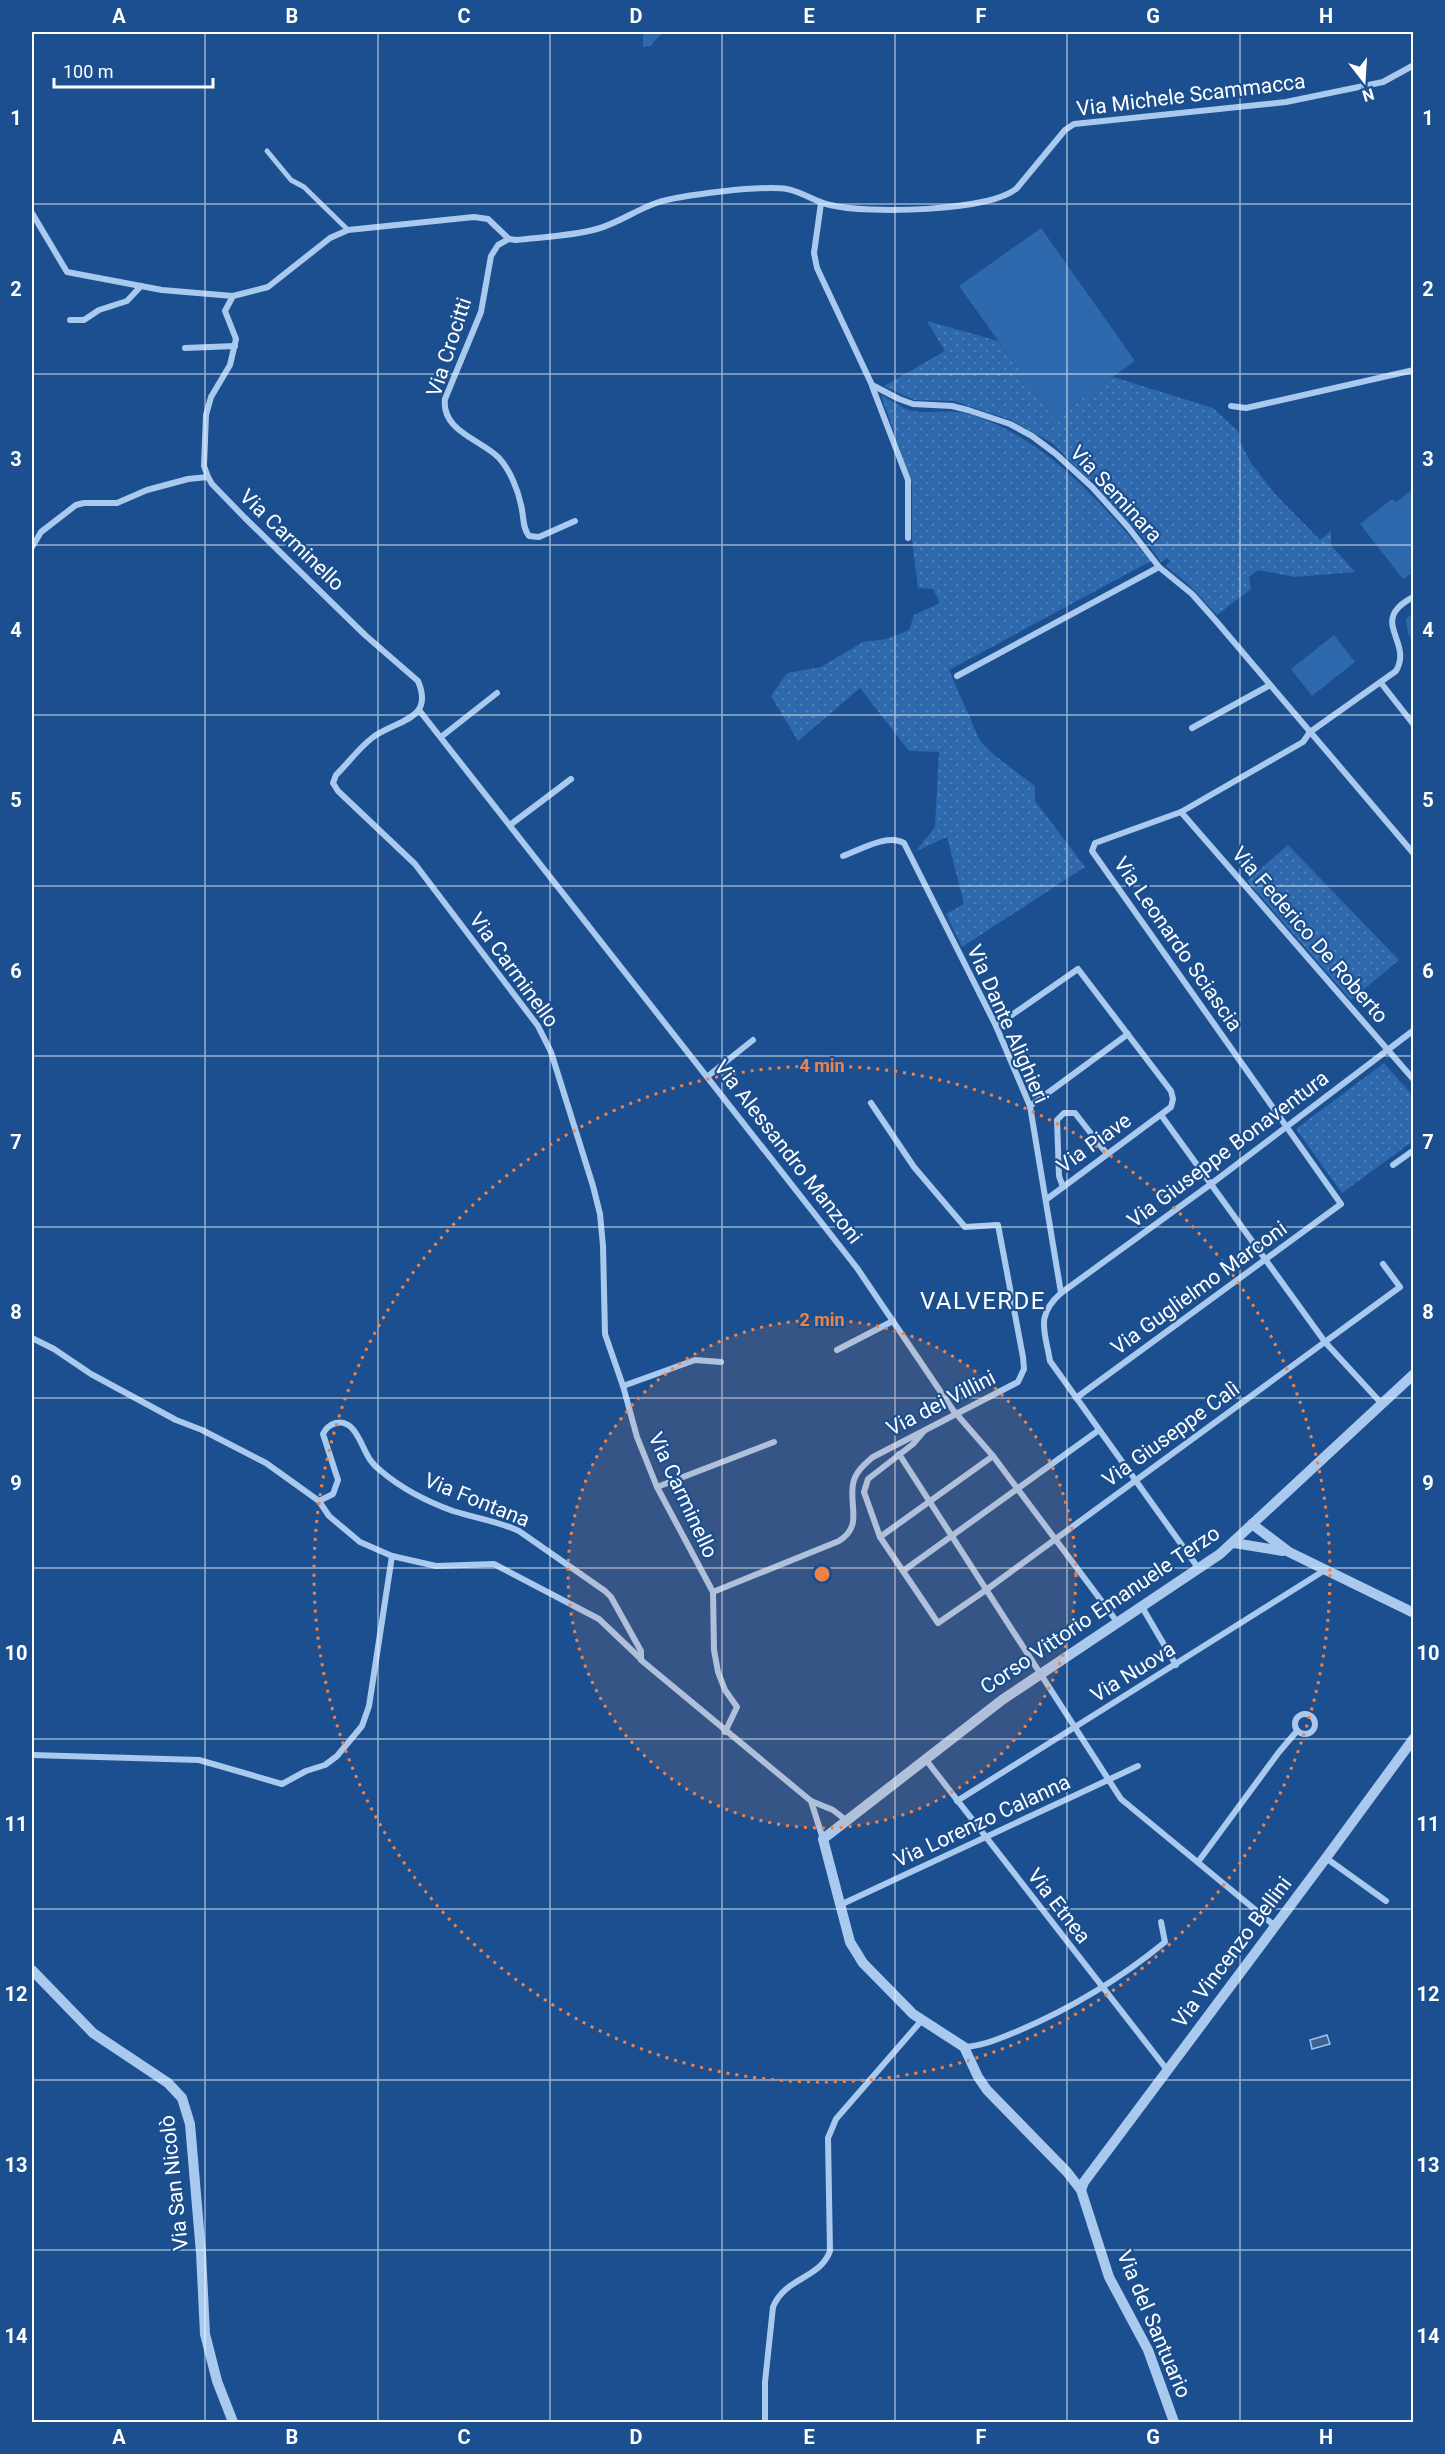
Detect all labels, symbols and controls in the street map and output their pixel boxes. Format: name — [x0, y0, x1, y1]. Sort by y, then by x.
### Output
text: A — [112, 4, 126, 28]
text: B — [286, 4, 298, 28]
text: C — [457, 4, 471, 28]
text: D — [630, 4, 643, 28]
text: E — [803, 4, 815, 28]
text: F — [976, 4, 987, 28]
text: G — [1146, 4, 1160, 28]
text: H — [1319, 4, 1333, 28]
scale bar — [54, 51, 213, 89]
north arrow — [1334, 51, 1394, 111]
text: 100 m — [63, 61, 114, 82]
street label: Via Michele Scammacca — [1075, 69, 1307, 121]
text: N — [1360, 84, 1376, 106]
text: 1 — [10, 106, 22, 130]
text: 1 — [1422, 106, 1434, 130]
text: 2 — [10, 277, 22, 301]
text: 2 — [1422, 277, 1434, 301]
street label: Via Crocitti — [422, 294, 476, 400]
street label: Via Seminara — [1065, 441, 1167, 547]
text: 3 — [10, 447, 22, 471]
text: 3 — [1422, 447, 1434, 471]
street label: Via Carminello — [235, 484, 349, 596]
text: 4 — [10, 618, 22, 642]
text: 4 — [1422, 618, 1434, 642]
text: 5 — [10, 788, 22, 812]
text: 5 — [1422, 788, 1434, 812]
street label: Via Federico De Roberto — [1227, 842, 1393, 1028]
street label: Via Leonardo Sciascia — [1109, 852, 1247, 1036]
street label: Via Carminello — [464, 908, 564, 1032]
street label: Via Dante Alighieri — [962, 941, 1054, 1107]
text: 6 — [10, 959, 22, 983]
text: 6 — [1422, 959, 1434, 983]
text: 4 min — [799, 1055, 845, 1076]
street label: Via Alessandro Manzoni — [709, 1056, 867, 1248]
street label: Via Giuseppe Bonaventura — [1123, 1066, 1333, 1232]
street label: Via Piave — [1052, 1108, 1136, 1178]
text: 7 — [10, 1130, 22, 1154]
text: 7 — [1422, 1130, 1434, 1154]
street label: Via Guglielmo Marconi — [1107, 1216, 1291, 1360]
district label: VALVERDE — [920, 1287, 1046, 1315]
text: 8 — [10, 1300, 22, 1324]
text: 8 — [1422, 1300, 1434, 1324]
text: 2 min — [799, 1309, 845, 1330]
street label: Via dei Villini — [883, 1365, 999, 1441]
street label: Via Giuseppe Calì — [1098, 1376, 1244, 1492]
street label: Via Carminello — [643, 1428, 723, 1562]
street label: Via Fontana — [421, 1468, 533, 1532]
text: 9 — [10, 1471, 22, 1495]
text: 9 — [1422, 1471, 1434, 1495]
street label: Corso Vittorio Emanuele Terzo — [976, 1521, 1224, 1699]
centre of rings — [812, 1564, 832, 1584]
street label: Via Nuova — [1086, 1637, 1180, 1707]
text: 10 — [5, 1641, 27, 1665]
text: 10 — [1417, 1641, 1439, 1665]
street label: Via Lorenzo Calanna — [890, 1770, 1074, 1872]
text: 11 — [5, 1812, 27, 1836]
text: 11 — [1417, 1812, 1439, 1836]
street label: Via Etnea — [1022, 1864, 1096, 1948]
street label: Via Vincenzo Bellini — [1167, 1872, 1297, 2032]
text: 12 — [5, 1982, 27, 2006]
text: 12 — [1417, 1982, 1439, 2006]
street label: Via San Nicolò — [155, 2114, 193, 2252]
text: 13 — [5, 2153, 27, 2177]
text: 13 — [1417, 2153, 1439, 2177]
street label: Via del Santuario — [1112, 2247, 1196, 2401]
text: 14 — [5, 2324, 27, 2348]
text: 14 — [1417, 2324, 1439, 2348]
text: A — [112, 2425, 126, 2449]
text: B — [286, 2425, 298, 2449]
text: C — [457, 2425, 471, 2449]
text: D — [630, 2425, 643, 2449]
text: E — [803, 2425, 815, 2449]
text: F — [976, 2425, 987, 2449]
text: G — [1146, 2425, 1160, 2449]
text: H — [1319, 2425, 1333, 2449]

